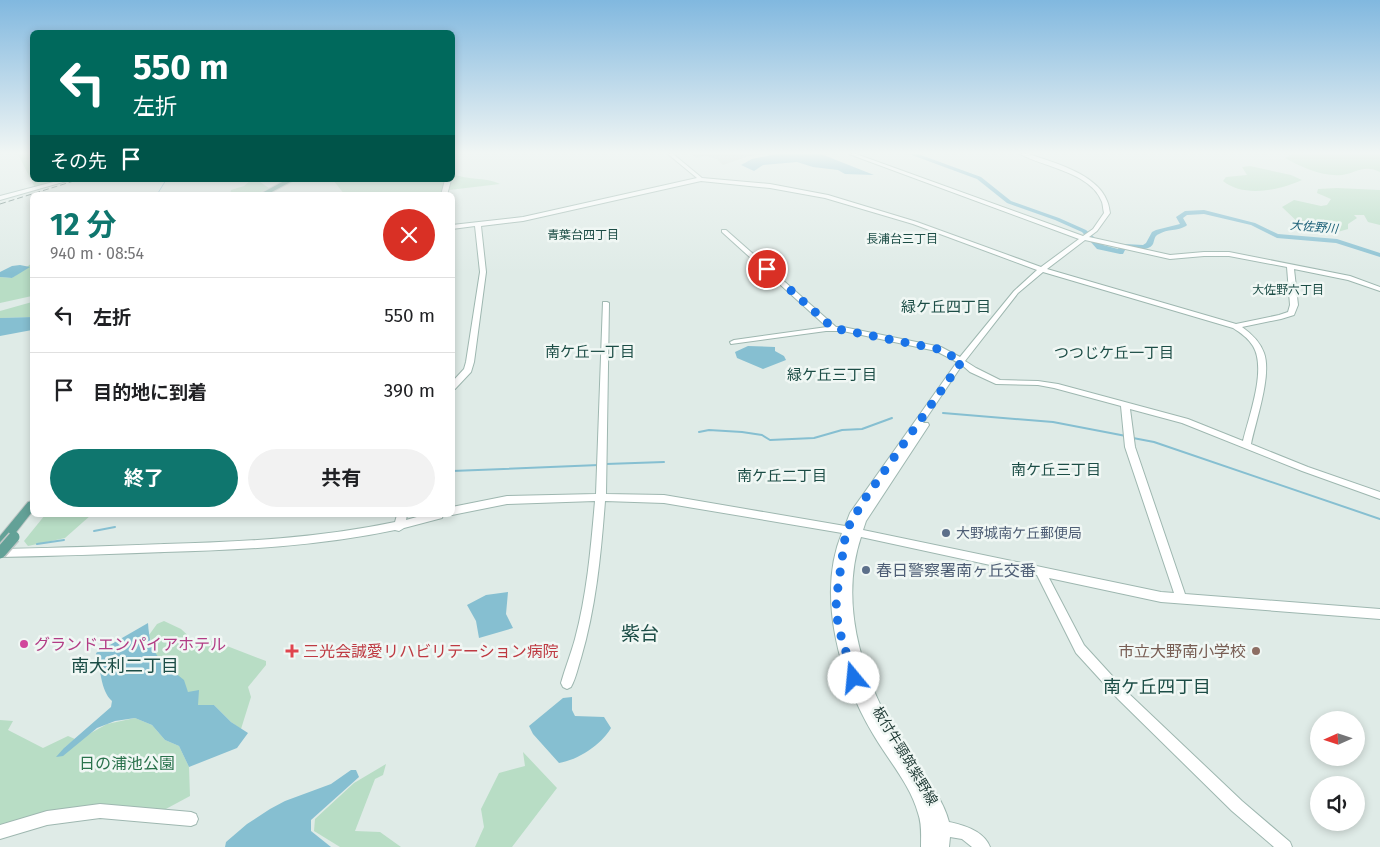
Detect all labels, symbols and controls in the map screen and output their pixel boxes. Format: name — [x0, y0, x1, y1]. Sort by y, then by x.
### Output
text: 550 m — [133, 46, 229, 88]
icon: left — [50, 50, 115, 115]
text: 左折 — [133, 93, 177, 120]
icon: arrive — [117, 145, 145, 173]
text: その先 — [50, 150, 107, 173]
text: 12 分 — [50, 207, 117, 243]
button: close — [383, 209, 435, 261]
water label: 大佐野川 — [1289, 218, 1341, 236]
district label: 青葉台四丁目 — [547, 228, 619, 242]
district label: 長浦台三丁目 — [866, 232, 938, 246]
text: 940 m · 08:54 — [50, 244, 144, 263]
pin — [746, 248, 788, 290]
icon: arrive — [753, 255, 781, 283]
district label: 大佐野六丁目 — [1252, 283, 1324, 297]
district label: 緑ケ丘四丁目 — [901, 298, 991, 316]
icon: left — [50, 301, 78, 329]
text: 550 m — [384, 304, 435, 327]
text: 左折 — [93, 306, 131, 329]
district label: 南ケ丘一丁目 — [545, 343, 635, 361]
district label: つつじケ丘一丁目 — [1054, 344, 1174, 362]
district label: 緑ケ丘三丁目 — [787, 366, 877, 384]
icon: arrive — [50, 376, 78, 404]
text: 390 m — [384, 379, 435, 402]
text: 目的地に到着 — [93, 381, 207, 404]
button: 終了 — [50, 449, 238, 507]
button: 共有 — [248, 449, 435, 507]
district label: 南ケ丘三丁目 — [1011, 461, 1101, 479]
district label: 南ケ丘二丁目 — [737, 467, 827, 485]
place label: 大野城南ケ丘郵便局 — [956, 525, 1082, 542]
marker: 大野城南ケ丘郵便局 — [940, 527, 952, 539]
place label: 春日警察署南ヶ丘交番 — [876, 561, 1036, 580]
marker: 春日警察署南ヶ丘交番 — [860, 564, 872, 576]
district label: 紫台 — [621, 622, 659, 645]
place label: グランドエンパイアホテル — [34, 635, 226, 654]
marker: グランドエンパイアホテル — [18, 638, 30, 650]
place label: 三光会誠愛リハビリテーション病院 — [303, 642, 559, 661]
place label: 市立大野南小学校 — [1118, 642, 1246, 661]
marker: 三光会誠愛リハビリテーション病院 — [285, 644, 299, 658]
marker: 市立大野南小学校 — [1250, 645, 1262, 657]
position arrow — [827, 651, 879, 703]
district label: 南大利二丁目 — [71, 655, 179, 677]
district label: 南ケ丘四丁目 — [1103, 676, 1211, 698]
street label: 板付牛頸筑紫野線 — [869, 704, 941, 808]
north arrow — [1310, 711, 1365, 766]
map controls — [1310, 711, 1365, 831]
park label: 日の浦池公園 — [79, 754, 175, 773]
button: sound — [1310, 776, 1365, 831]

